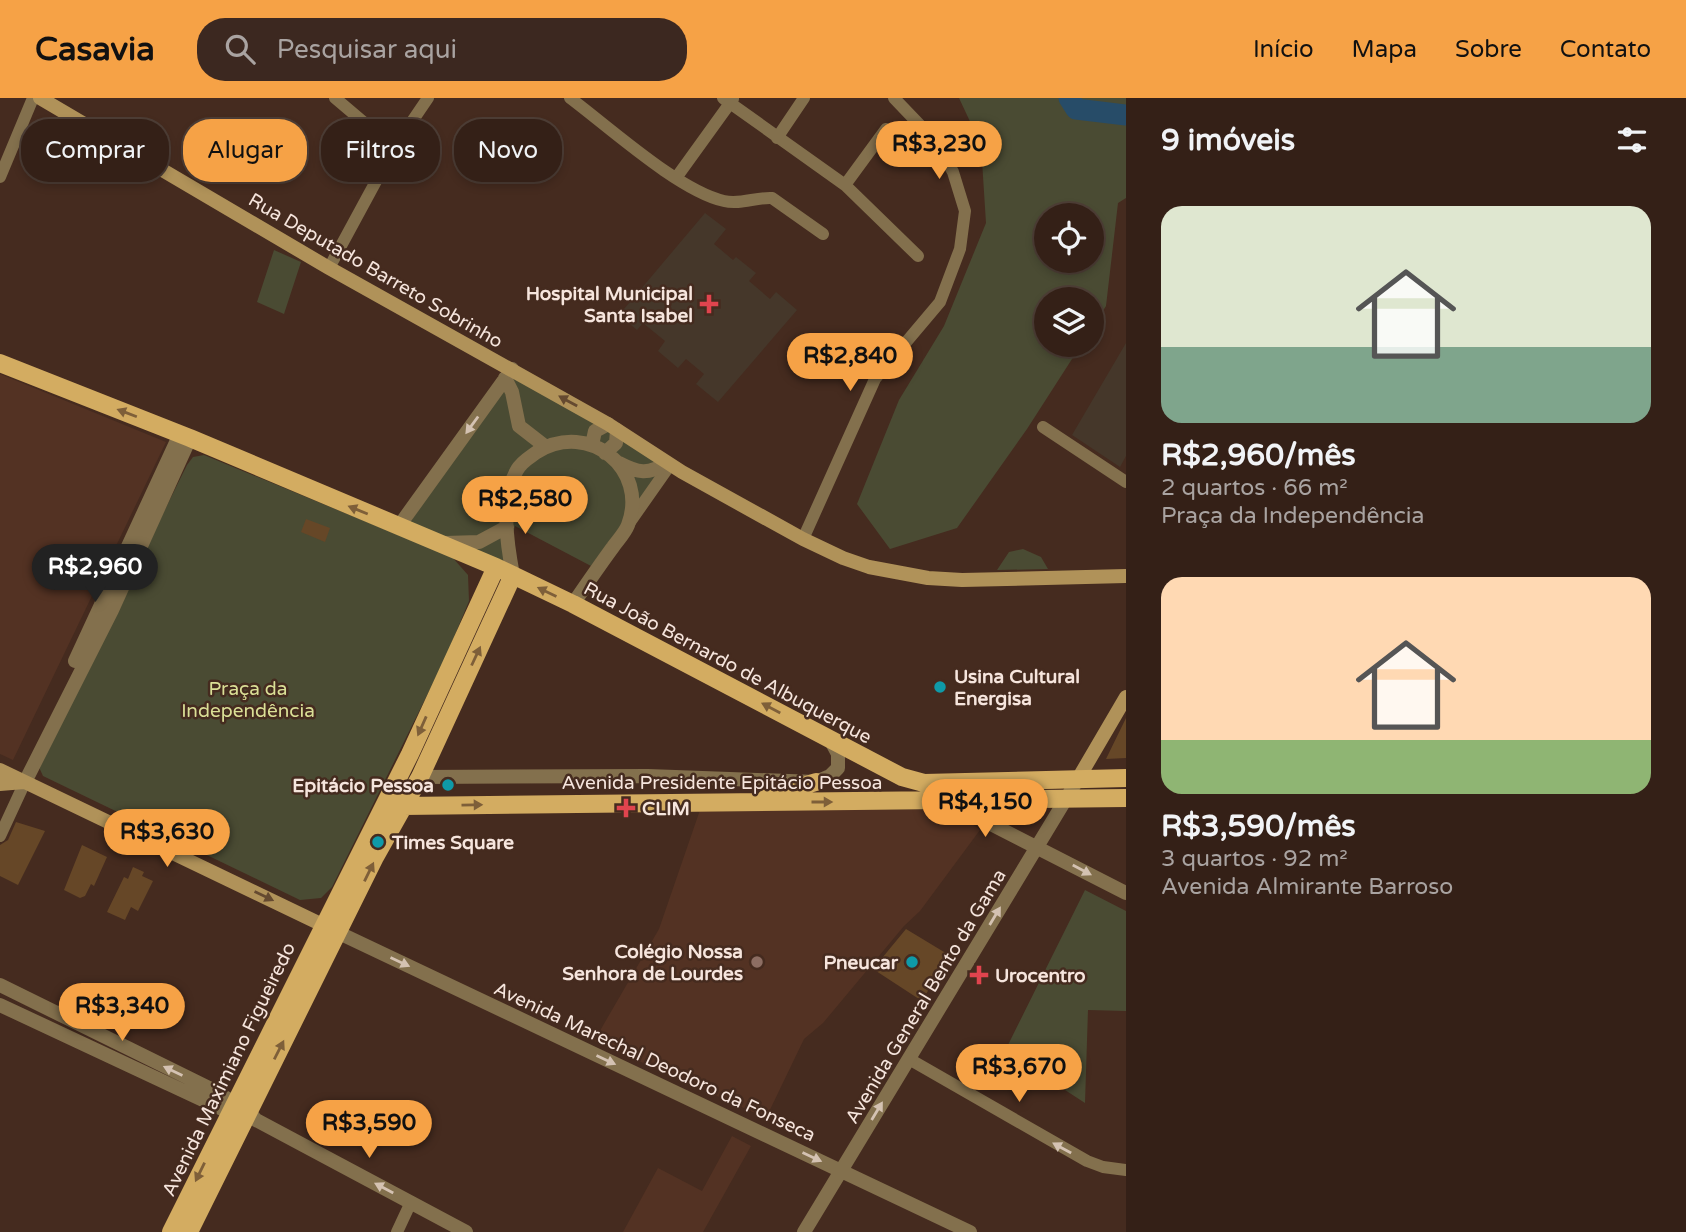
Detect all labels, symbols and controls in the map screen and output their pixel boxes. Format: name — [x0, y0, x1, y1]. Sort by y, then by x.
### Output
search box — [197, 18, 687, 81]
text: Casavia — [35, 30, 155, 69]
icon: search — [221, 30, 259, 68]
text: Pesquisar aqui — [277, 34, 457, 65]
text: Início — [1253, 35, 1314, 64]
text: Mapa — [1352, 35, 1417, 64]
text: Sobre — [1455, 35, 1522, 64]
text: Contato — [1560, 35, 1651, 64]
chip: Comprar — [21, 119, 169, 182]
chip: Alugar — [183, 119, 307, 182]
chip: Filtros — [321, 119, 440, 182]
chip: Novo — [454, 119, 562, 182]
icon: filters — [1613, 121, 1651, 159]
pin: R$3,230 — [874, 122, 1004, 181]
text: 9 imóveis — [1161, 122, 1295, 159]
text: R$3,230 — [892, 130, 986, 158]
street label: Rua Deputado Barreto Sobrinho — [245, 189, 506, 353]
map controls — [1034, 203, 1104, 357]
button: locate — [1034, 203, 1104, 273]
icon: home — [1343, 251, 1469, 377]
place label: Hospital Municipal Santa Isabel — [526, 283, 693, 327]
button: layers — [1034, 287, 1104, 357]
marker: Hospital Municipal Santa Isabel — [699, 294, 719, 314]
pin: R$2,840 — [785, 334, 915, 393]
text: R$2,840 — [803, 342, 897, 370]
one-way arrow — [558, 395, 578, 407]
one-way arrow — [116, 407, 137, 418]
one-way arrow — [465, 416, 479, 434]
text: R$2,960/mês — [1161, 437, 1356, 474]
text: 2 quartos · 66 m² — [1161, 474, 1348, 502]
pin: R$2,580 — [460, 476, 590, 536]
text: R$2,580 — [478, 485, 572, 513]
text: Praça da Independência — [1161, 502, 1424, 530]
one-way arrow — [347, 504, 368, 515]
pin: R$2,960 — [30, 545, 160, 604]
text: R$2,960 — [48, 553, 142, 581]
street label: Rua João Bernardo de Albuquerque — [580, 577, 875, 748]
one-way arrow — [537, 586, 557, 597]
icon: home — [1343, 622, 1469, 748]
one-way arrow — [470, 646, 482, 666]
place label: Usina Cultural Energisa — [954, 666, 1080, 711]
park label: Praça da Independência — [181, 678, 315, 722]
marker: Usina Cultural Energisa — [932, 679, 948, 695]
one-way arrow — [761, 702, 780, 714]
one-way arrow — [416, 716, 428, 736]
street label: Avenida Presidente Epitácio Pessoa — [562, 772, 882, 794]
place label: Epitácio Pessoa — [292, 775, 434, 798]
marker: Epitácio Pessoa — [440, 777, 456, 793]
pin: R$4,150 — [920, 780, 1050, 839]
text: R$4,150 — [938, 788, 1032, 816]
one-way arrow — [811, 796, 833, 808]
marker: CLIM — [616, 798, 636, 818]
place label: CLIM — [642, 798, 690, 820]
one-way arrow — [461, 799, 483, 811]
text: R$3,590/mês — [1161, 808, 1356, 845]
pin: R$3,630 — [102, 810, 232, 869]
text: R$3,630 — [120, 818, 214, 846]
place label: Times Square — [391, 832, 514, 855]
marker: Times Square — [370, 834, 386, 850]
text: 3 quartos · 92 m² — [1161, 845, 1348, 873]
one-way arrow — [363, 861, 374, 882]
one-way arrow — [1072, 864, 1092, 876]
street label: Avenida General Bento da Gama — [841, 865, 1011, 1128]
text: Avenida Almirante Barroso — [1161, 873, 1453, 901]
one-way arrow — [254, 891, 274, 902]
one-way arrow — [989, 907, 1002, 926]
street label: Avenida Maximiano Figueiredo — [158, 939, 300, 1200]
place label: Colégio Nossa Senhora de Lourdes — [562, 941, 743, 985]
place label: Pneucar — [823, 952, 899, 974]
marker: Colégio Nossa Senhora de Lourdes — [749, 954, 765, 970]
marker: Pneucar — [904, 954, 920, 970]
one-way arrow — [390, 956, 410, 968]
marker: Urocentro — [969, 965, 989, 985]
place label: Urocentro — [995, 965, 1086, 987]
street label: Avenida Marechal Deodoro da Fonseca — [490, 977, 819, 1146]
pin: R$3,340 — [57, 984, 187, 1043]
text: R$3,340 — [75, 992, 169, 1020]
one-way arrow — [273, 1040, 284, 1060]
pin: R$3,670 — [954, 1044, 1084, 1104]
text: R$3,670 — [972, 1053, 1066, 1081]
one-way arrow — [596, 1054, 616, 1065]
one-way arrow — [163, 1065, 183, 1076]
pin: R$3,590 — [304, 1100, 434, 1160]
one-way arrow — [871, 1101, 884, 1120]
text: R$3,590 — [322, 1109, 416, 1137]
one-way arrow — [1053, 1142, 1072, 1154]
one-way arrow — [802, 1151, 822, 1163]
one-way arrow — [194, 1162, 205, 1183]
one-way arrow — [374, 1182, 394, 1194]

